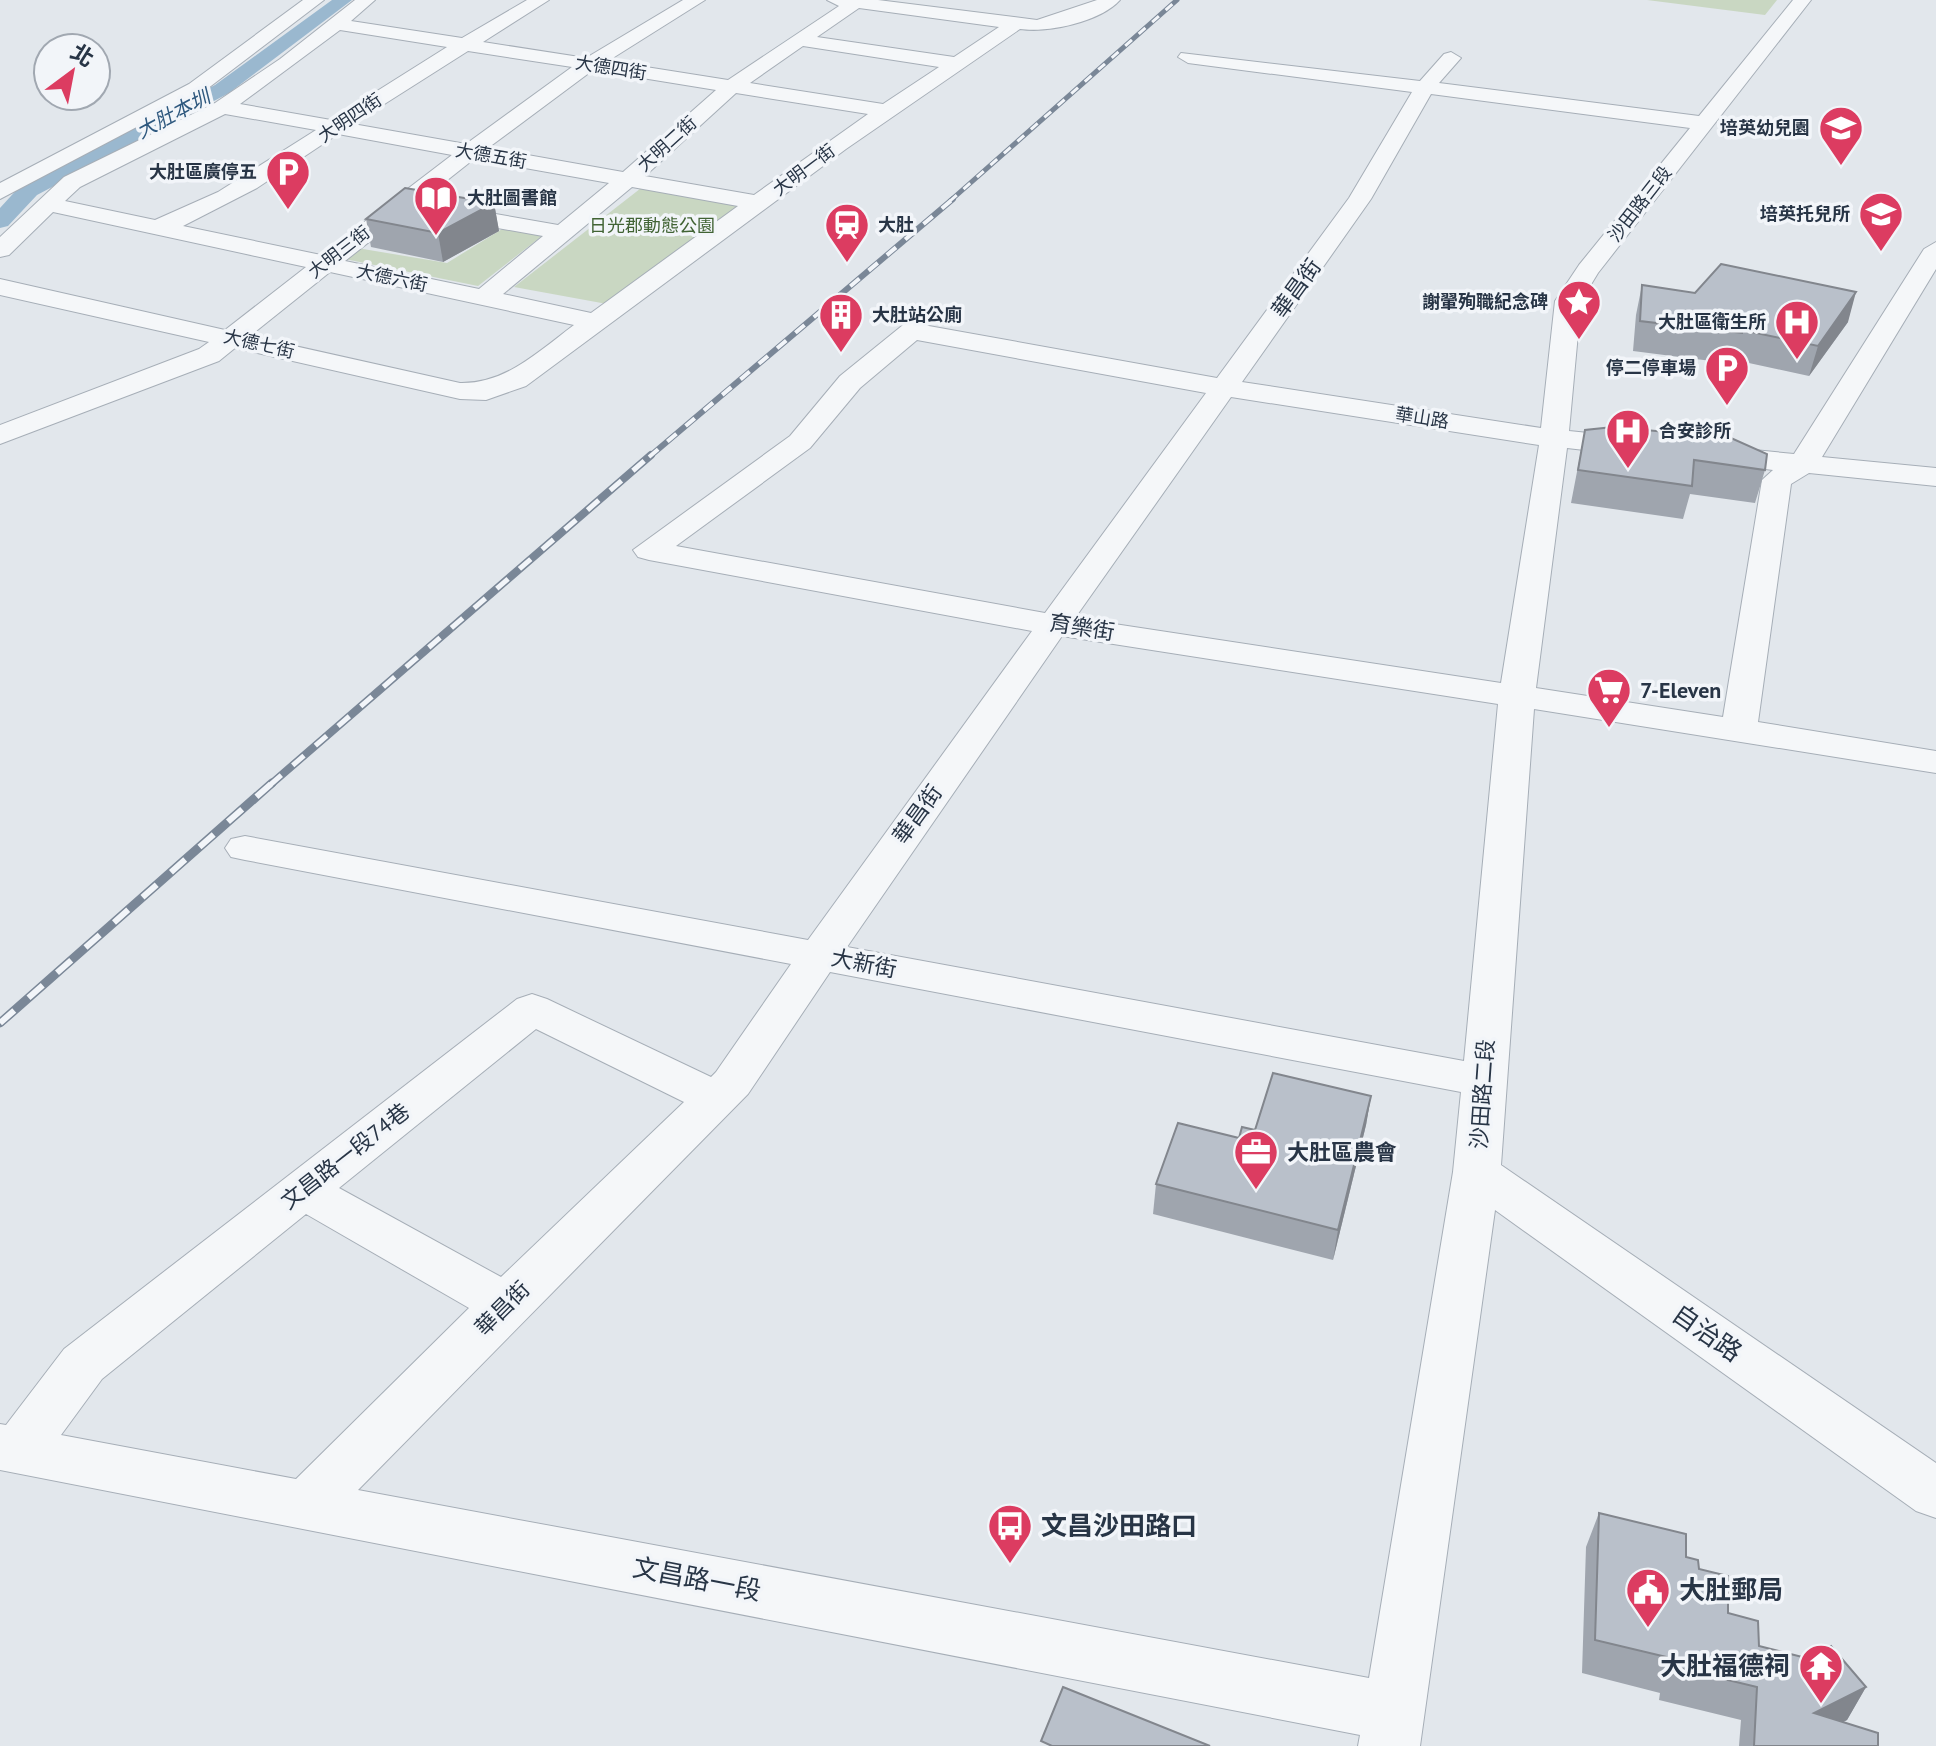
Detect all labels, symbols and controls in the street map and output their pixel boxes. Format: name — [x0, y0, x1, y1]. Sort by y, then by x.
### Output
north arrow — [32, 32, 112, 112]
text: 北 — [66, 37, 99, 73]
street label: 大德四街 — [574, 51, 648, 84]
water label: 大肚本圳 — [132, 82, 217, 144]
street label: 大明四街 — [313, 88, 386, 147]
school or university icon: 培英幼兒園 — [1817, 104, 1865, 167]
street label: 大明二街 — [632, 111, 701, 176]
place label: 培英幼兒園 — [1720, 116, 1810, 139]
street label: 大德五街 — [454, 138, 529, 173]
street label: 大明一街 — [768, 139, 839, 200]
parking icon: 大肚區廣停五 — [264, 148, 312, 211]
place label: 大肚區廣停五 — [149, 160, 257, 183]
street label: 沙田路三段 — [1603, 161, 1676, 246]
library icon: 大肚圖書館 — [412, 174, 460, 237]
place label: 大肚圖書館 — [467, 186, 557, 209]
school or university icon: 培英托兒所 — [1857, 190, 1905, 253]
station icon: 大肚 — [823, 201, 871, 264]
place label: 培英托兒所 — [1760, 202, 1850, 225]
place label: 大肚 — [878, 213, 914, 236]
park label: 日光郡動態公園 — [589, 214, 715, 237]
street label: 大明三街 — [303, 220, 374, 283]
street label: 華昌街 — [1265, 253, 1327, 323]
street label: 大德六街 — [354, 259, 430, 296]
place icon: 謝翬殉職紀念碑 — [1555, 278, 1603, 341]
place label: 謝翬殉職紀念碑 — [1422, 290, 1548, 313]
building icon: 大肚站公廁 — [817, 291, 865, 354]
hospital icon: 大肚區衛生所 — [1773, 298, 1821, 361]
place label: 大肚站公廁 — [872, 303, 962, 326]
place label: 大肚區衛生所 — [1658, 310, 1766, 333]
street label: 大德七街 — [221, 324, 297, 363]
parking icon: 停二停車場 — [1703, 344, 1751, 407]
place label: 停二停車場 — [1606, 356, 1696, 379]
street label: 華山路 — [1394, 402, 1451, 433]
hospital icon: 合安診所 — [1604, 407, 1652, 470]
place label: 合安診所 — [1659, 419, 1731, 442]
street label: 育樂街 — [1047, 608, 1117, 646]
supermarket icon: 7-Eleven — [1585, 666, 1633, 729]
place label: 7-Eleven — [1640, 676, 1721, 704]
street label: 華昌街 — [886, 779, 948, 849]
street label: 大新街 — [829, 943, 899, 983]
street label: 沙田路二段 — [1464, 1038, 1500, 1150]
street label: 文昌路一段74巷 — [275, 1097, 415, 1215]
office icon: 大肚區農會 — [1232, 1128, 1280, 1191]
place label: 大肚區農會 — [1287, 1138, 1397, 1166]
street label: 華昌街 — [469, 1275, 535, 1341]
street label: 自治路 — [1666, 1297, 1749, 1368]
bus stop icon: 文昌沙田路口 — [986, 1502, 1034, 1565]
place label: 文昌沙田路口 — [1041, 1509, 1197, 1542]
street label: 文昌路一段 — [630, 1550, 764, 1607]
public building icon: 大肚郵局 — [1624, 1566, 1672, 1629]
place label: 大肚郵局 — [1679, 1573, 1783, 1606]
temple icon: 大肚福德祠 — [1797, 1642, 1845, 1705]
place label: 大肚福德祠 — [1660, 1649, 1790, 1682]

